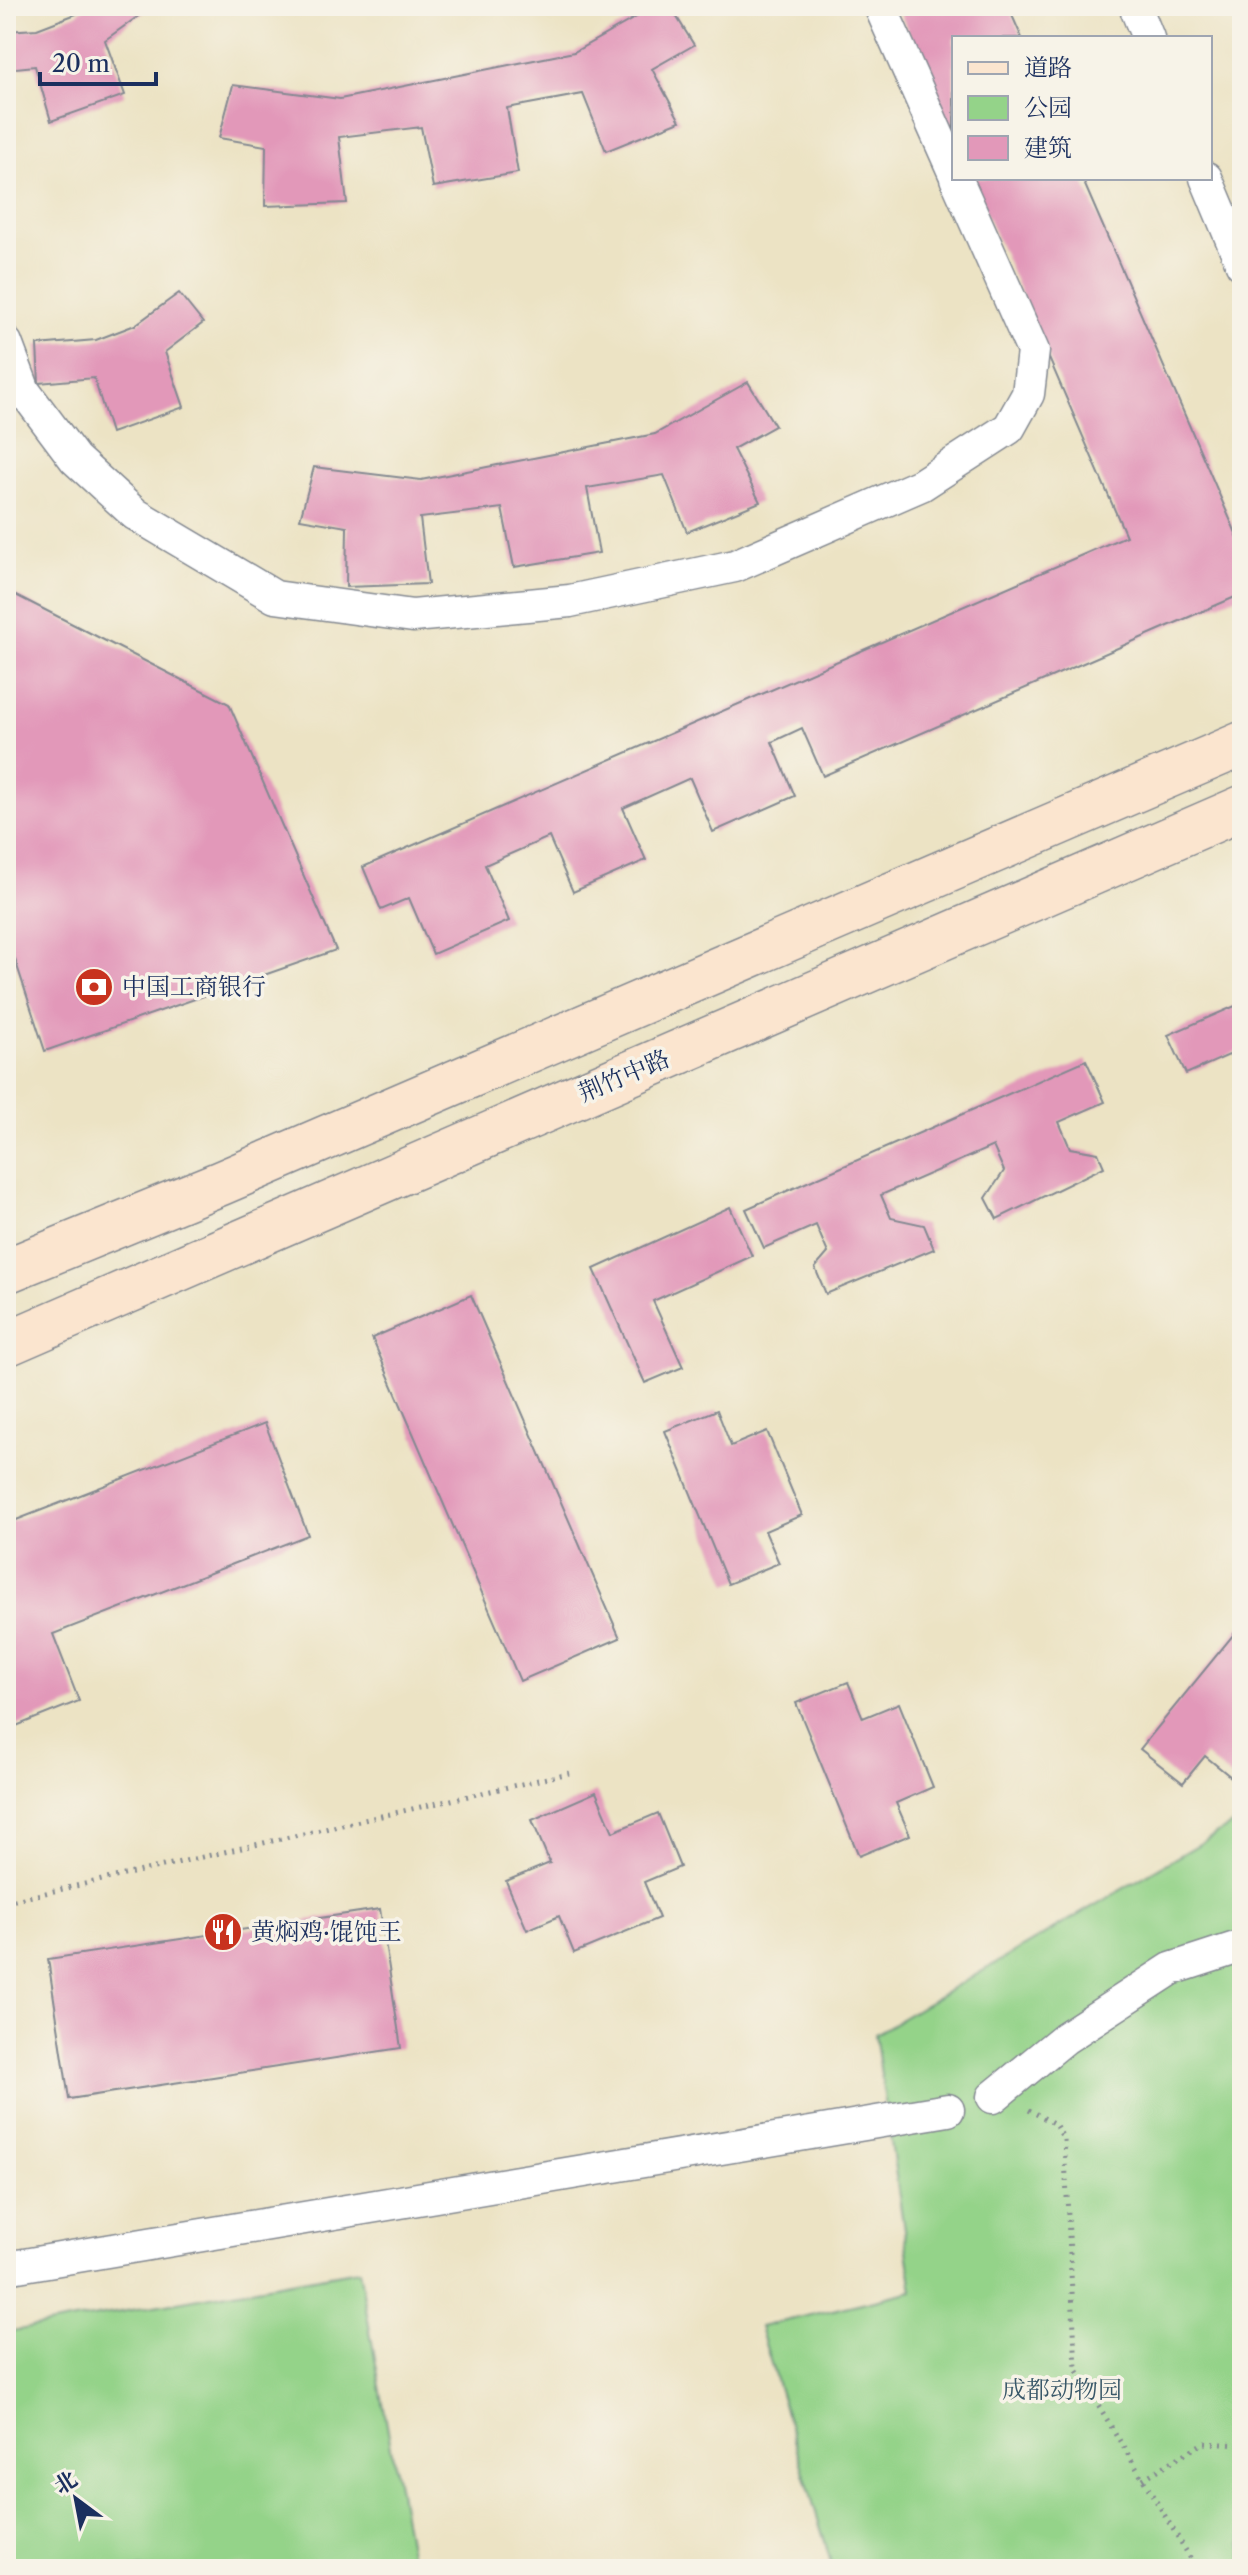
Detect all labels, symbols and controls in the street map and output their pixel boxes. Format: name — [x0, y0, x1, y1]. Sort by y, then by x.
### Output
scale bar — [40, 36, 156, 86]
legend — [952, 36, 1212, 180]
text: 20 m — [52, 49, 110, 78]
text: 道路 — [1024, 53, 1072, 82]
text: 公园 — [1024, 93, 1072, 122]
text: 建筑 — [1024, 133, 1072, 162]
bank icon: 中国工商银行 — [73, 966, 115, 1008]
place label: 中国工商银行 — [122, 972, 266, 1001]
street label: 荆竹中路 — [574, 1043, 674, 1108]
restaurant icon: 黄焖鸡·馄饨王 — [202, 1911, 244, 1953]
place label: 黄焖鸡·馄饨王 — [251, 1917, 402, 1946]
park label: 成都动物园 — [1002, 2375, 1122, 2404]
north arrow — [36, 2459, 116, 2539]
text: 北 — [49, 2465, 82, 2500]

